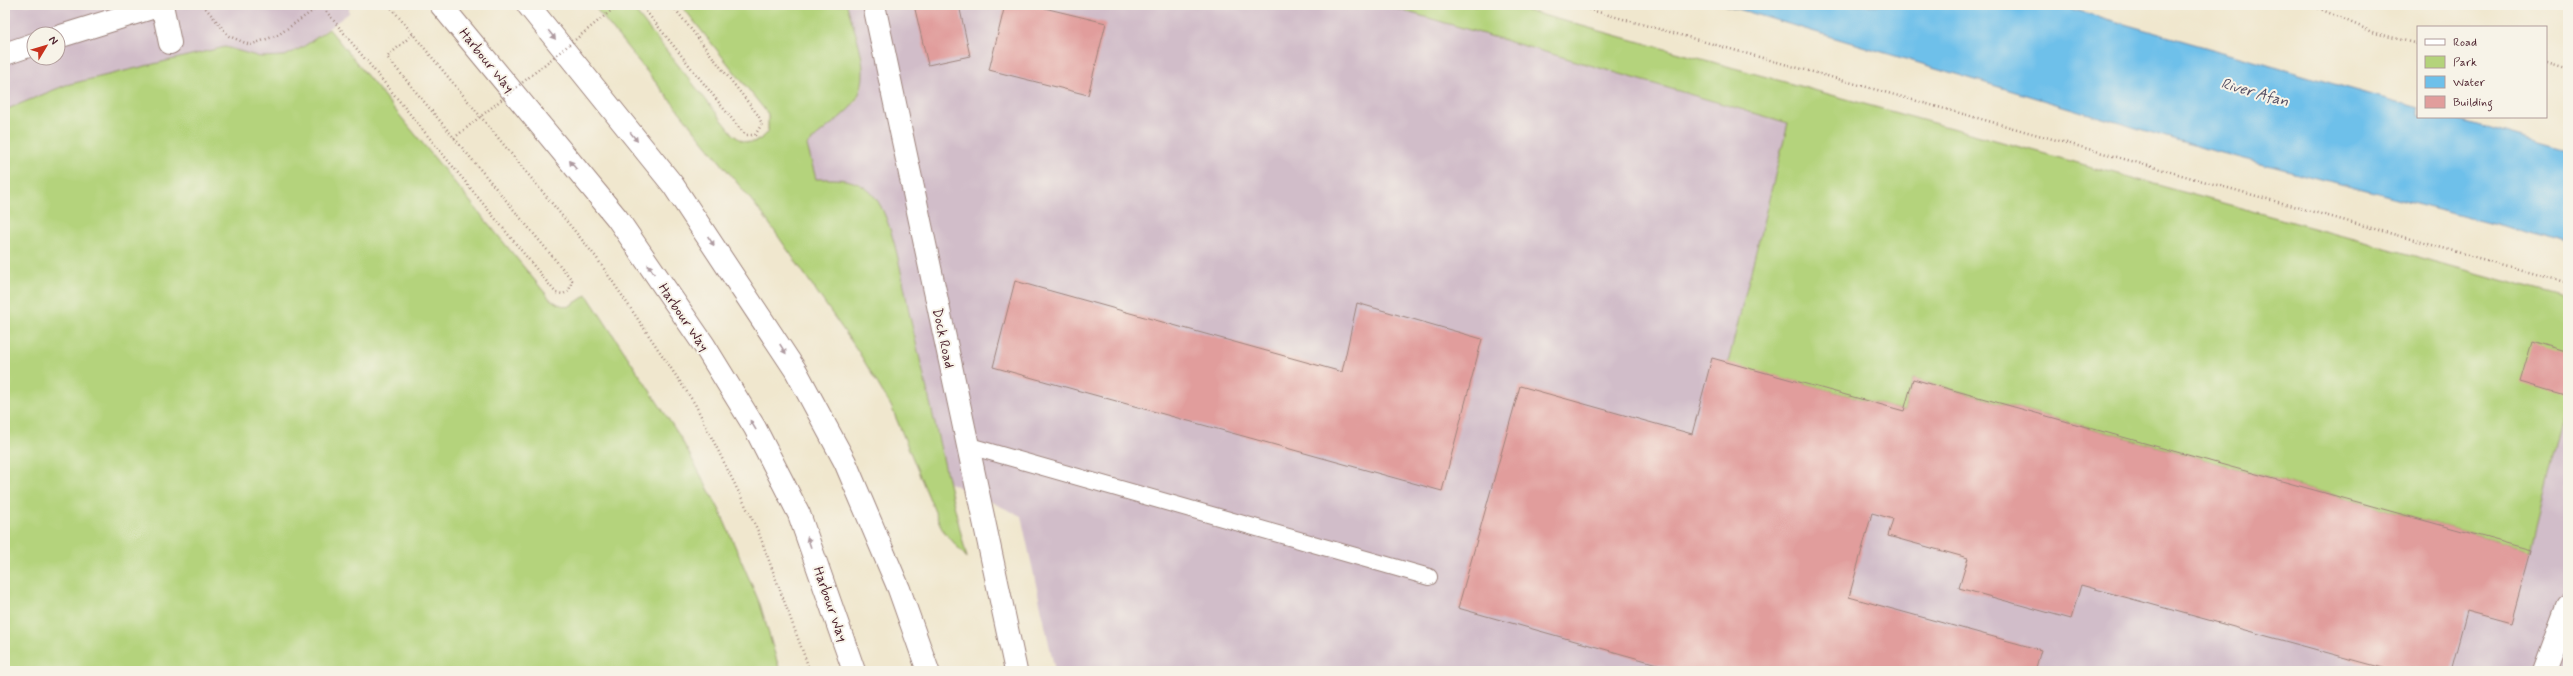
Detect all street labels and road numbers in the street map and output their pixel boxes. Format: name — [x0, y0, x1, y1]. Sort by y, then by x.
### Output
street label: Harbour Way — [455, 24, 518, 97]
street label: Harbour Way — [654, 280, 713, 355]
street label: Dock Road — [928, 307, 958, 370]
street label: Harbour Way — [809, 564, 851, 644]

